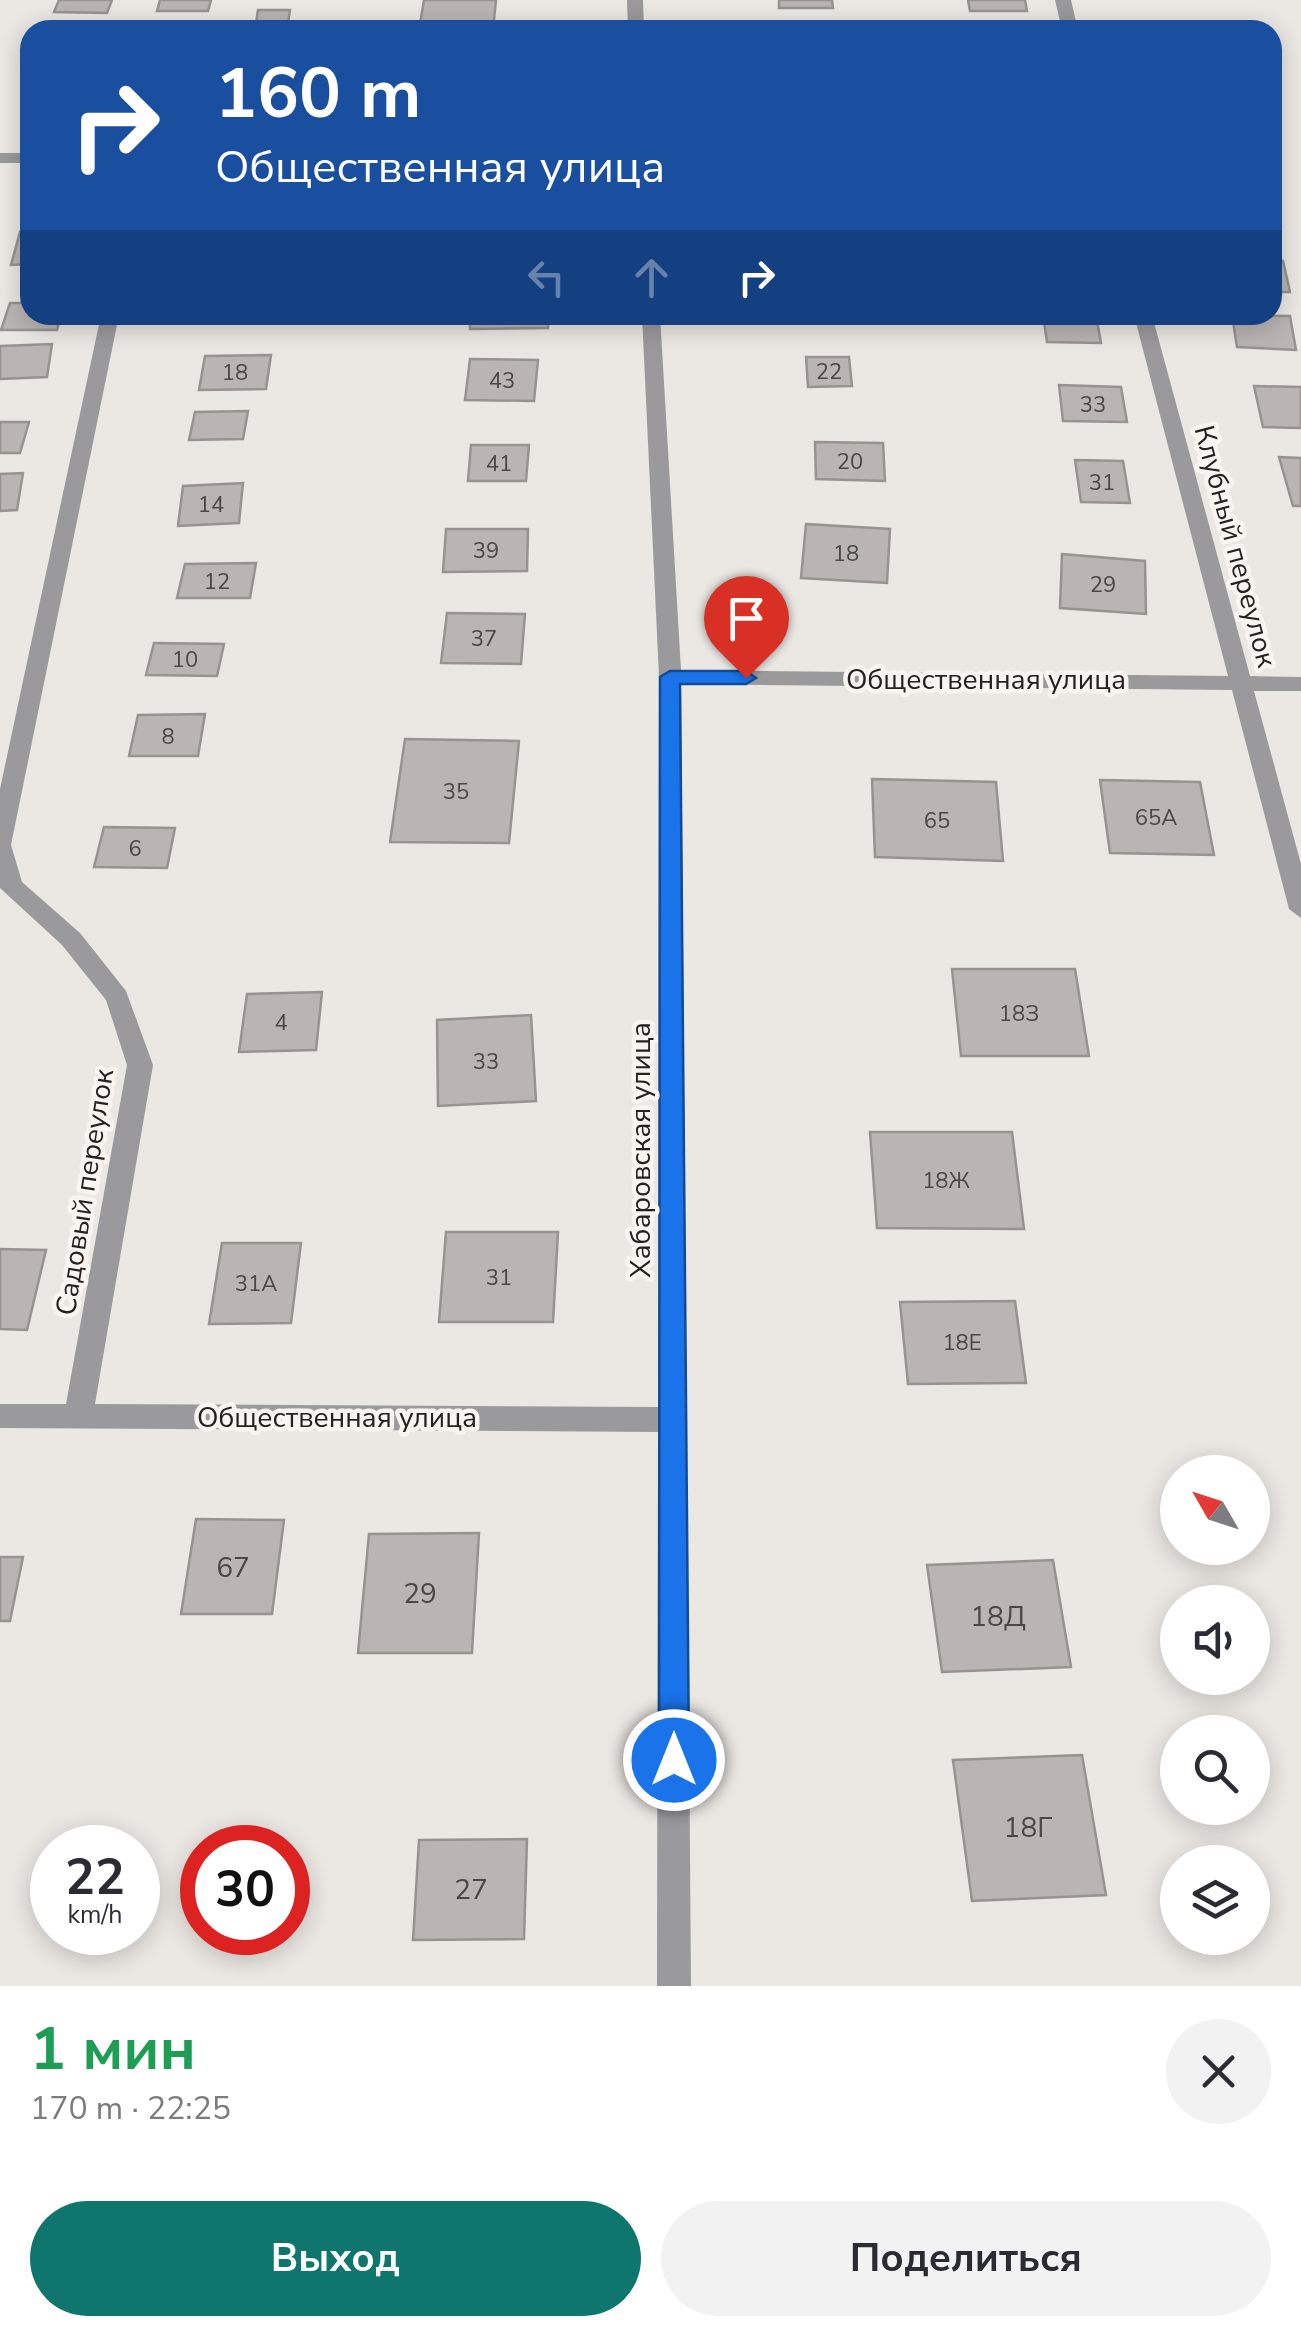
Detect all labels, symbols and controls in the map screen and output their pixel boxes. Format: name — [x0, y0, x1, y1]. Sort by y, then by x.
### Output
text: 160 m — [215, 46, 421, 142]
icon: right — [50, 60, 180, 190]
text: Общественная улица — [215, 137, 665, 198]
icon: left — [519, 250, 574, 305]
icon: ahead — [624, 250, 679, 305]
icon: right — [729, 250, 784, 305]
house number: 22 — [816, 357, 842, 387]
house number: 18 — [222, 358, 248, 388]
house number: 43 — [489, 366, 515, 396]
house number: 33 — [1080, 390, 1106, 420]
street label: Клубный переулок — [1185, 421, 1286, 671]
house number: 20 — [837, 447, 863, 477]
house number: 41 — [486, 449, 512, 479]
house number: 31 — [1089, 468, 1115, 498]
house number: 14 — [198, 490, 224, 520]
house number: 39 — [473, 536, 499, 566]
house number: 18 — [833, 539, 859, 569]
house number: 12 — [204, 567, 230, 597]
house number: 29 — [1090, 570, 1116, 600]
pin — [704, 576, 789, 679]
icon: arrive — [719, 591, 774, 646]
house number: 37 — [471, 624, 497, 654]
house number: 10 — [172, 645, 198, 675]
street label: Общественная улица — [846, 661, 1126, 699]
house number: 8 — [161, 722, 175, 752]
house number: 35 — [443, 777, 469, 807]
house number: 65А — [1135, 803, 1177, 833]
house number: 65 — [924, 806, 950, 836]
house number: 6 — [128, 834, 142, 864]
house number: 18З — [999, 999, 1039, 1029]
house number: 4 — [274, 1008, 288, 1038]
street label: Хабаровская улица — [622, 1022, 660, 1278]
house number: 33 — [473, 1047, 499, 1077]
street label: Садовый переулок — [47, 1066, 123, 1318]
house number: 18Ж — [922, 1166, 971, 1196]
house number: 31 — [486, 1263, 512, 1293]
house number: 31А — [235, 1269, 277, 1299]
house number: 18Е — [942, 1328, 982, 1358]
street label: Общественная улица — [197, 1399, 477, 1437]
north arrow — [1160, 1455, 1270, 1565]
map controls — [1160, 1455, 1270, 1955]
house number: 67 — [216, 1549, 250, 1587]
house number: 29 — [403, 1575, 437, 1613]
button: sound — [1160, 1585, 1270, 1695]
house number: 18Д — [970, 1598, 1026, 1636]
position arrow — [622, 1708, 726, 1812]
button: search — [1160, 1715, 1270, 1825]
house number: 18Г — [1004, 1809, 1052, 1847]
speed limit sign: 30 — [180, 1825, 310, 1955]
text: 22 — [65, 1843, 125, 1912]
button: layers — [1160, 1845, 1270, 1955]
house number: 27 — [454, 1871, 488, 1909]
text: km/h — [67, 1898, 123, 1932]
text: 1 мин — [30, 2008, 196, 2090]
button: close — [1166, 2019, 1271, 2124]
text: 170 m · 22:25 — [30, 2087, 231, 2130]
button: Выход — [30, 2201, 641, 2316]
button: Поделиться — [661, 2201, 1271, 2316]

